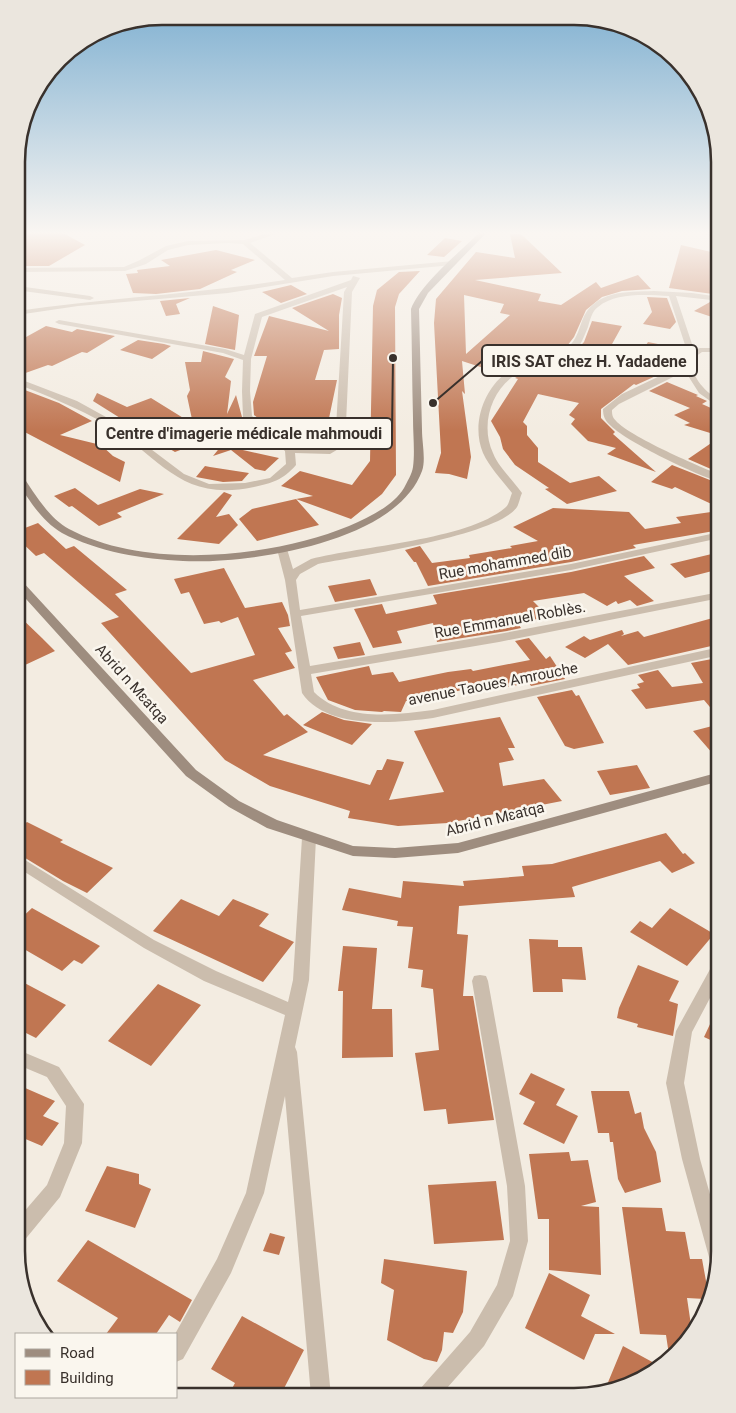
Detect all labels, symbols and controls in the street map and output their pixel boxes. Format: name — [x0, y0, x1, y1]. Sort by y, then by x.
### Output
callout: IRIS SAT chez H. Yadadene — [482, 345, 697, 376]
text: IRIS SAT chez H. Yadadene — [491, 352, 687, 371]
callout: Centre d'imagerie médicale mahmoudi — [96, 418, 392, 449]
text: Centre d'imagerie médicale mahmoudi — [106, 424, 382, 443]
street label: Rue mohammed dib — [437, 542, 573, 584]
street label: Rue Emmanuel Roblès. — [433, 598, 587, 642]
street label: Abrid n Mɛatqa — [92, 641, 172, 727]
street label: avenue Taoues Amrouche — [407, 659, 579, 709]
street label: Abrid n Mɛatqa — [444, 798, 546, 840]
legend — [15, 1333, 178, 1398]
text: Road — [60, 1344, 94, 1362]
text: Building — [60, 1369, 114, 1387]

